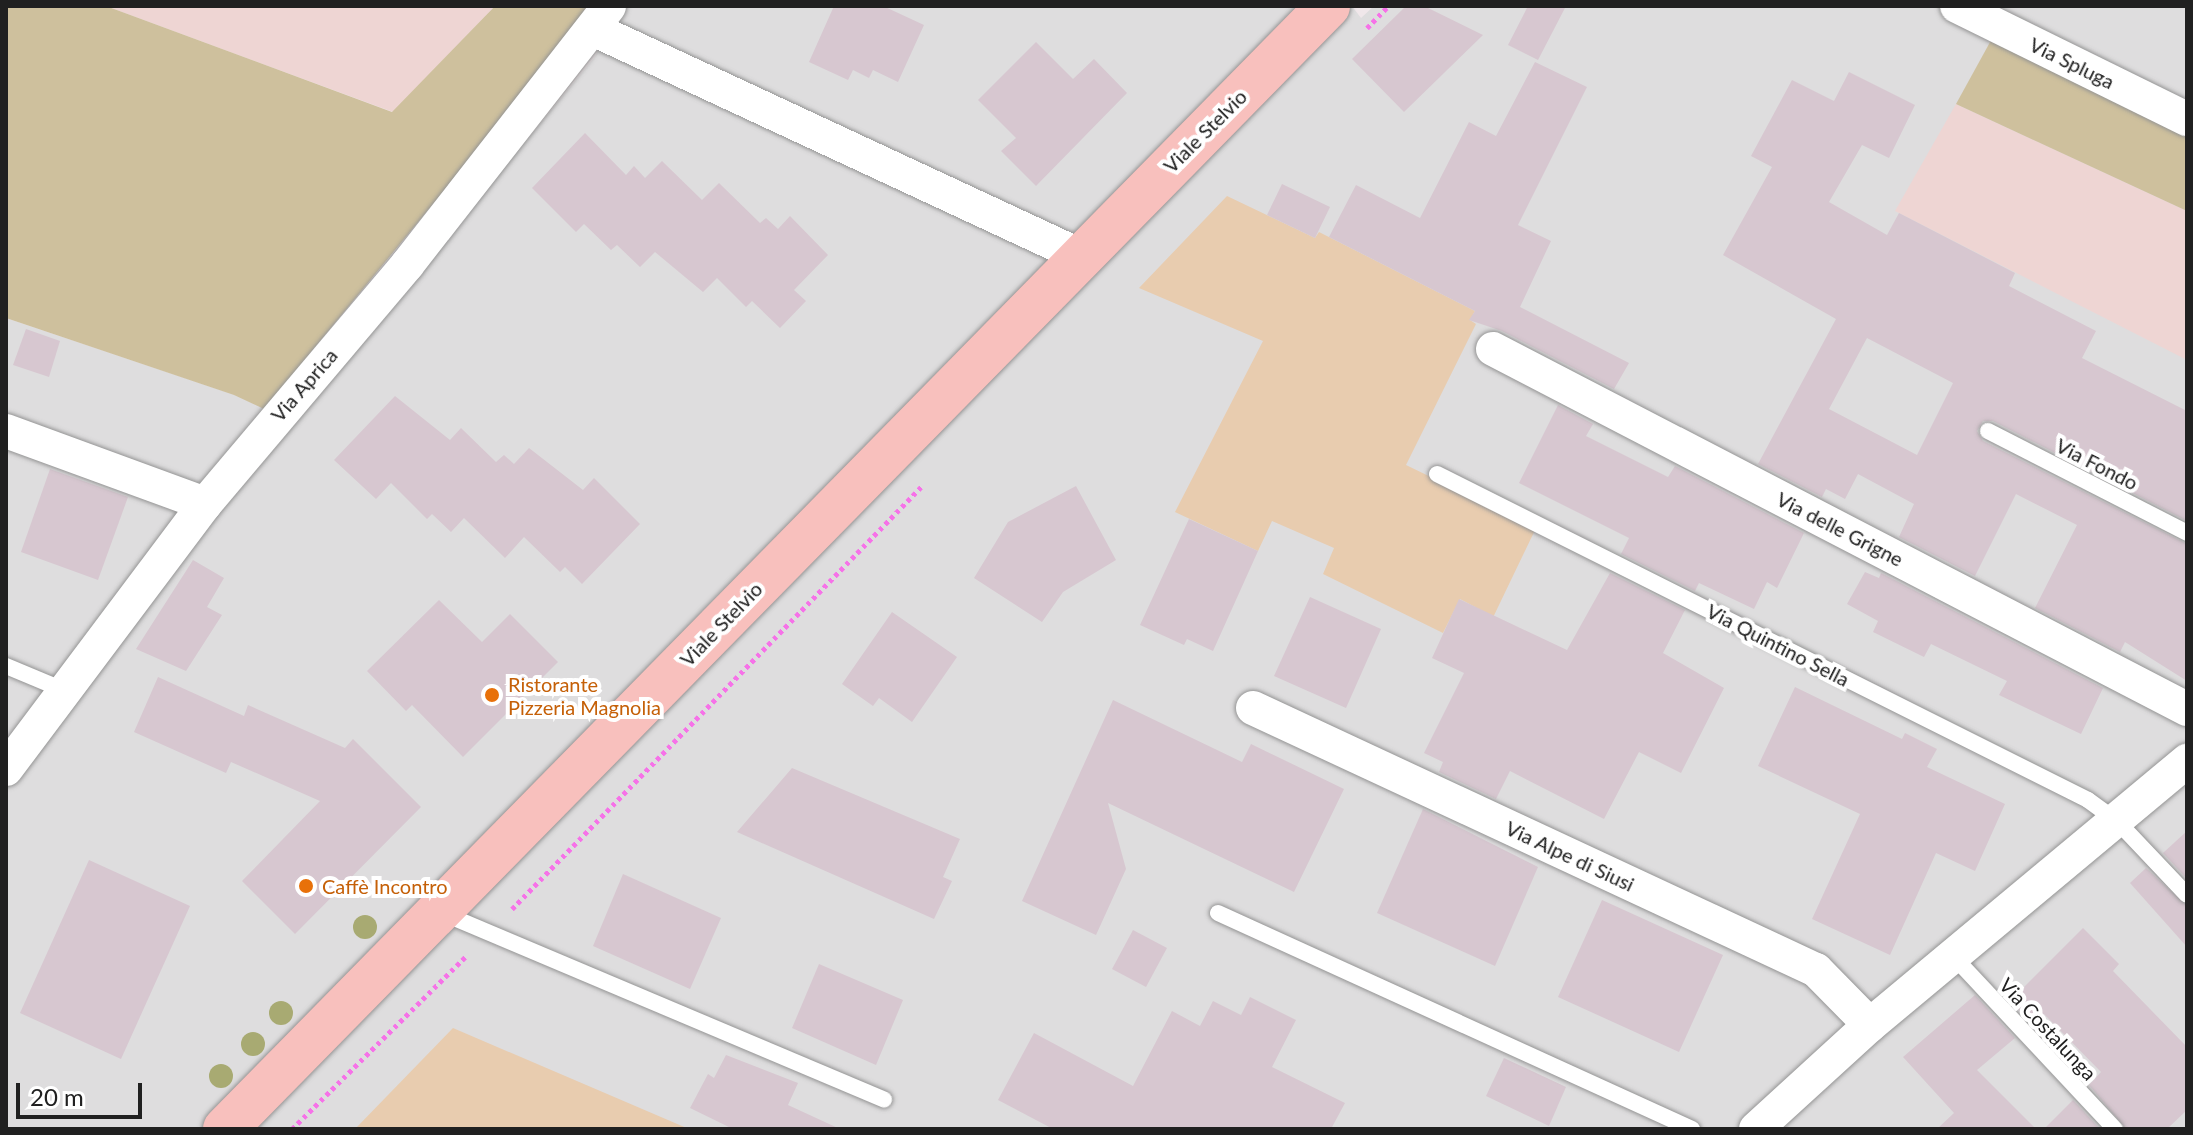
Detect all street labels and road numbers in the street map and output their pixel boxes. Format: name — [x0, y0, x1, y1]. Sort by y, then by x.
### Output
street label: Via Spluga — [2026, 32, 2118, 94]
street label: Viale Stelvio — [1158, 84, 1252, 178]
street label: Via Aprica — [266, 343, 342, 427]
street label: Via Fondo — [2052, 433, 2142, 495]
street label: Via delle Grigne — [1773, 487, 1907, 571]
street label: Viale Stelvio — [675, 577, 767, 671]
street label: Via Quintino Sella — [1703, 599, 1853, 691]
street label: Via Alpe di Siusi — [1502, 816, 1638, 896]
street label: Via Costalunga — [1995, 973, 2101, 1085]

